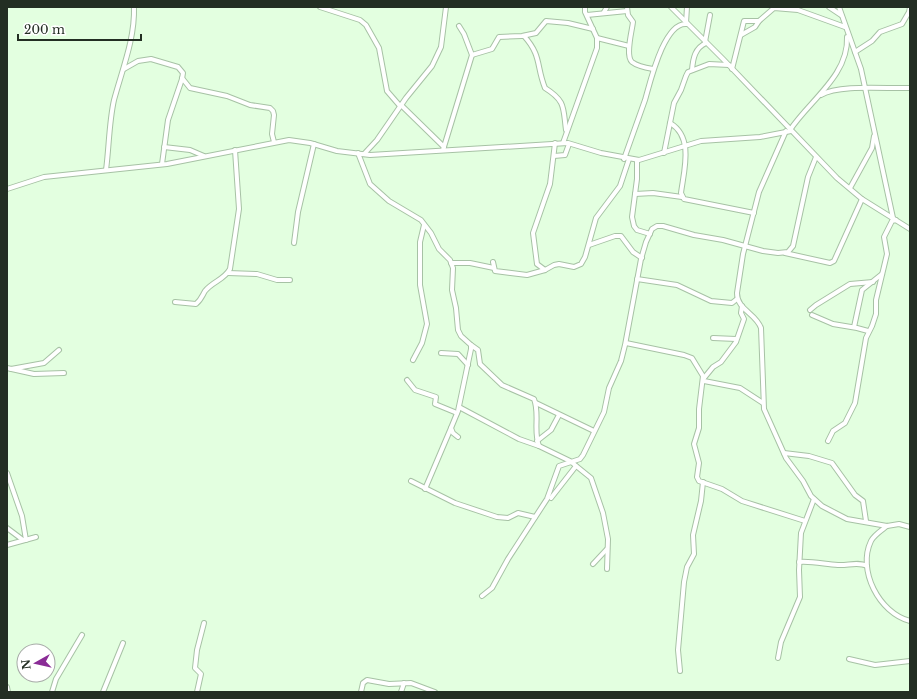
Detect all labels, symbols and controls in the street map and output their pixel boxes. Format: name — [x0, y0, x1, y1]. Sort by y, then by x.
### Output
scale bar — [18, 16, 141, 42]
text: 200 m — [24, 22, 65, 37]
north arrow — [16, 643, 56, 683]
text: N — [18, 658, 34, 670]

